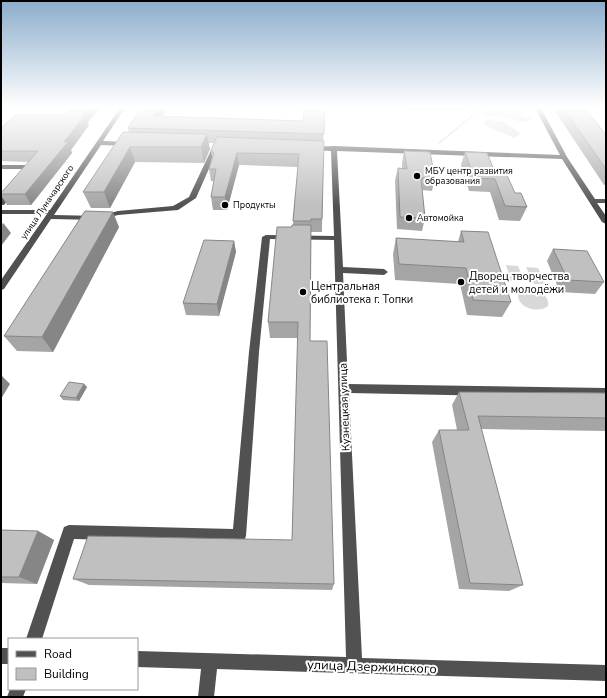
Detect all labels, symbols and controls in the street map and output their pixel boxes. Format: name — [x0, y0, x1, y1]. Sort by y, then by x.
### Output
street label: улица Луначарского — [18, 163, 76, 241]
place label: МБУ центр развития образования — [425, 165, 513, 187]
marker: МБУ центр развития образования — [412, 171, 422, 181]
place label: Продукты — [233, 199, 276, 211]
marker: Продукты — [220, 200, 230, 210]
place label: Автомойка — [417, 212, 464, 224]
marker: Автомойка — [404, 213, 414, 223]
place label: Дворец творчества детей и молодёжи — [469, 269, 569, 297]
marker: Дворец творчества детей и молодёжи — [456, 277, 466, 287]
place label: Центральная библиотека г. Топки — [311, 279, 413, 307]
marker: Центральная библиотека г. Топки — [298, 287, 308, 297]
street label: Кузнецкая улица — [335, 363, 354, 451]
legend — [8, 638, 138, 690]
text: Road — [44, 646, 72, 662]
street label: улица Дзержинского — [307, 656, 437, 678]
text: Building — [44, 666, 89, 682]

